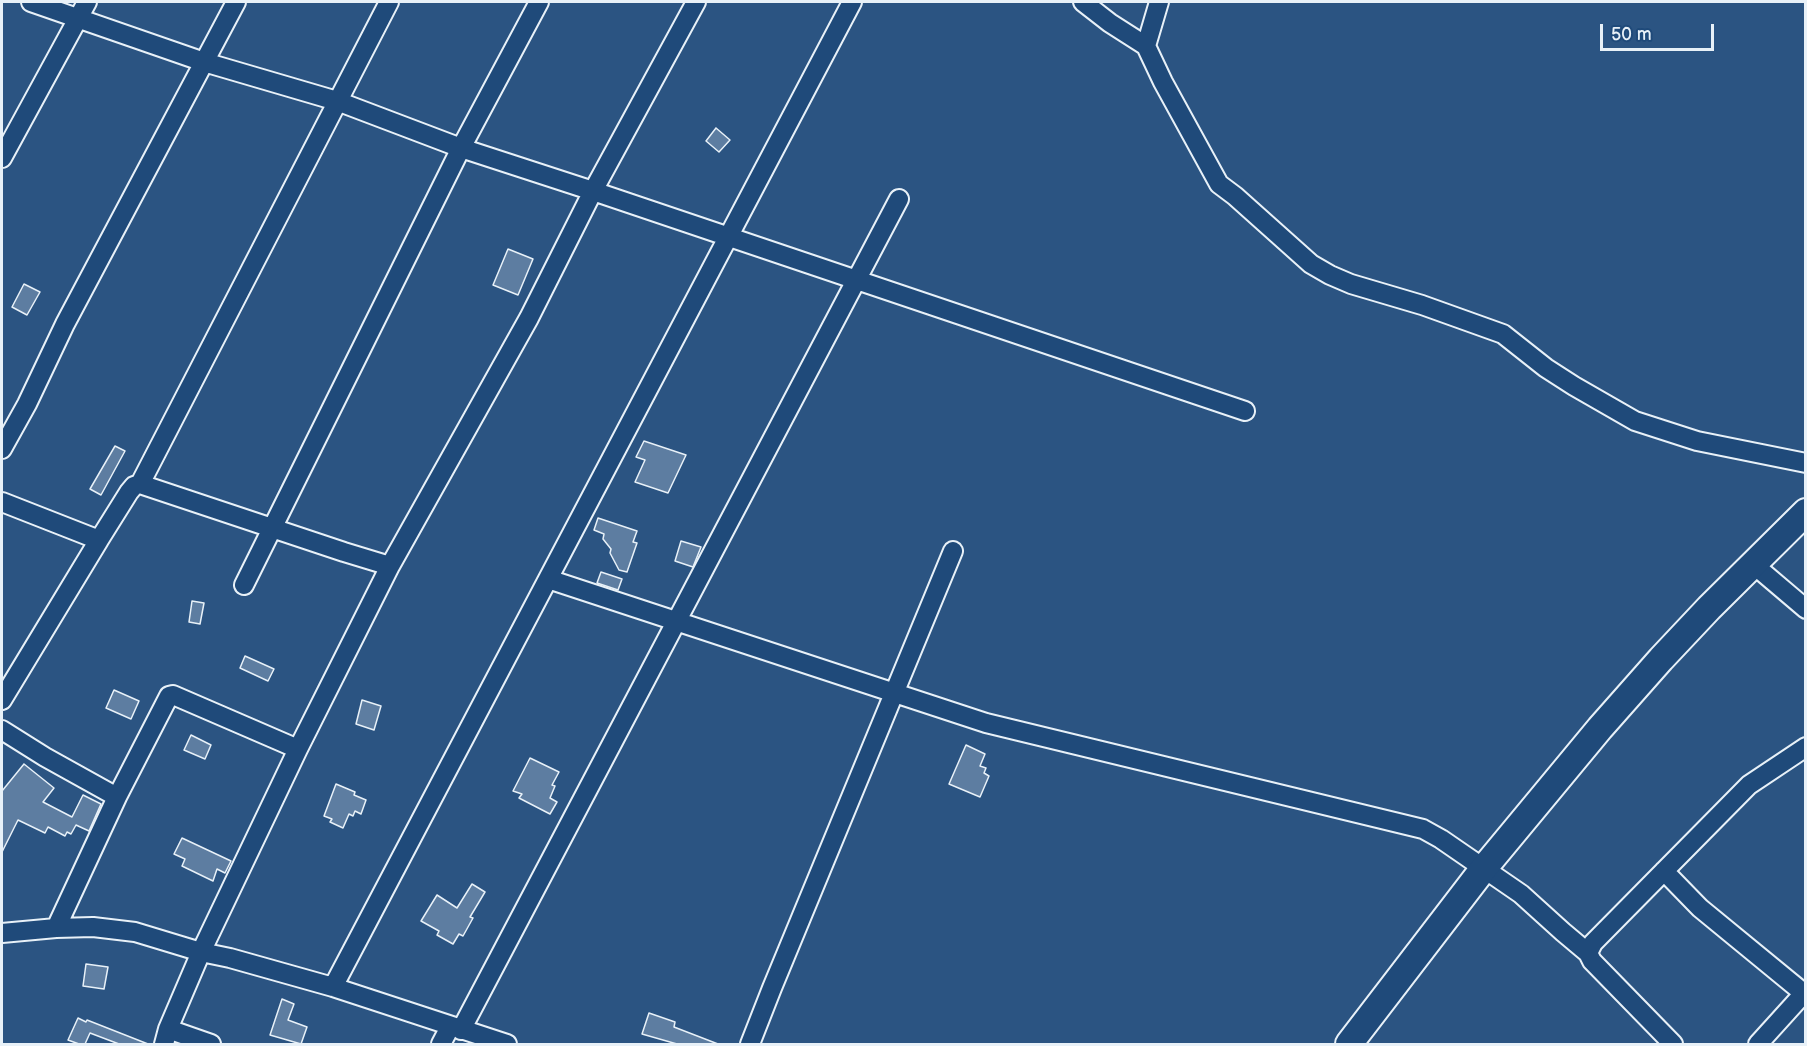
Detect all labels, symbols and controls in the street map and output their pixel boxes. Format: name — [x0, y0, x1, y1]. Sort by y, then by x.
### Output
scale bar — [1603, 12, 1717, 50]
text: 50 m — [1611, 24, 1652, 45]

